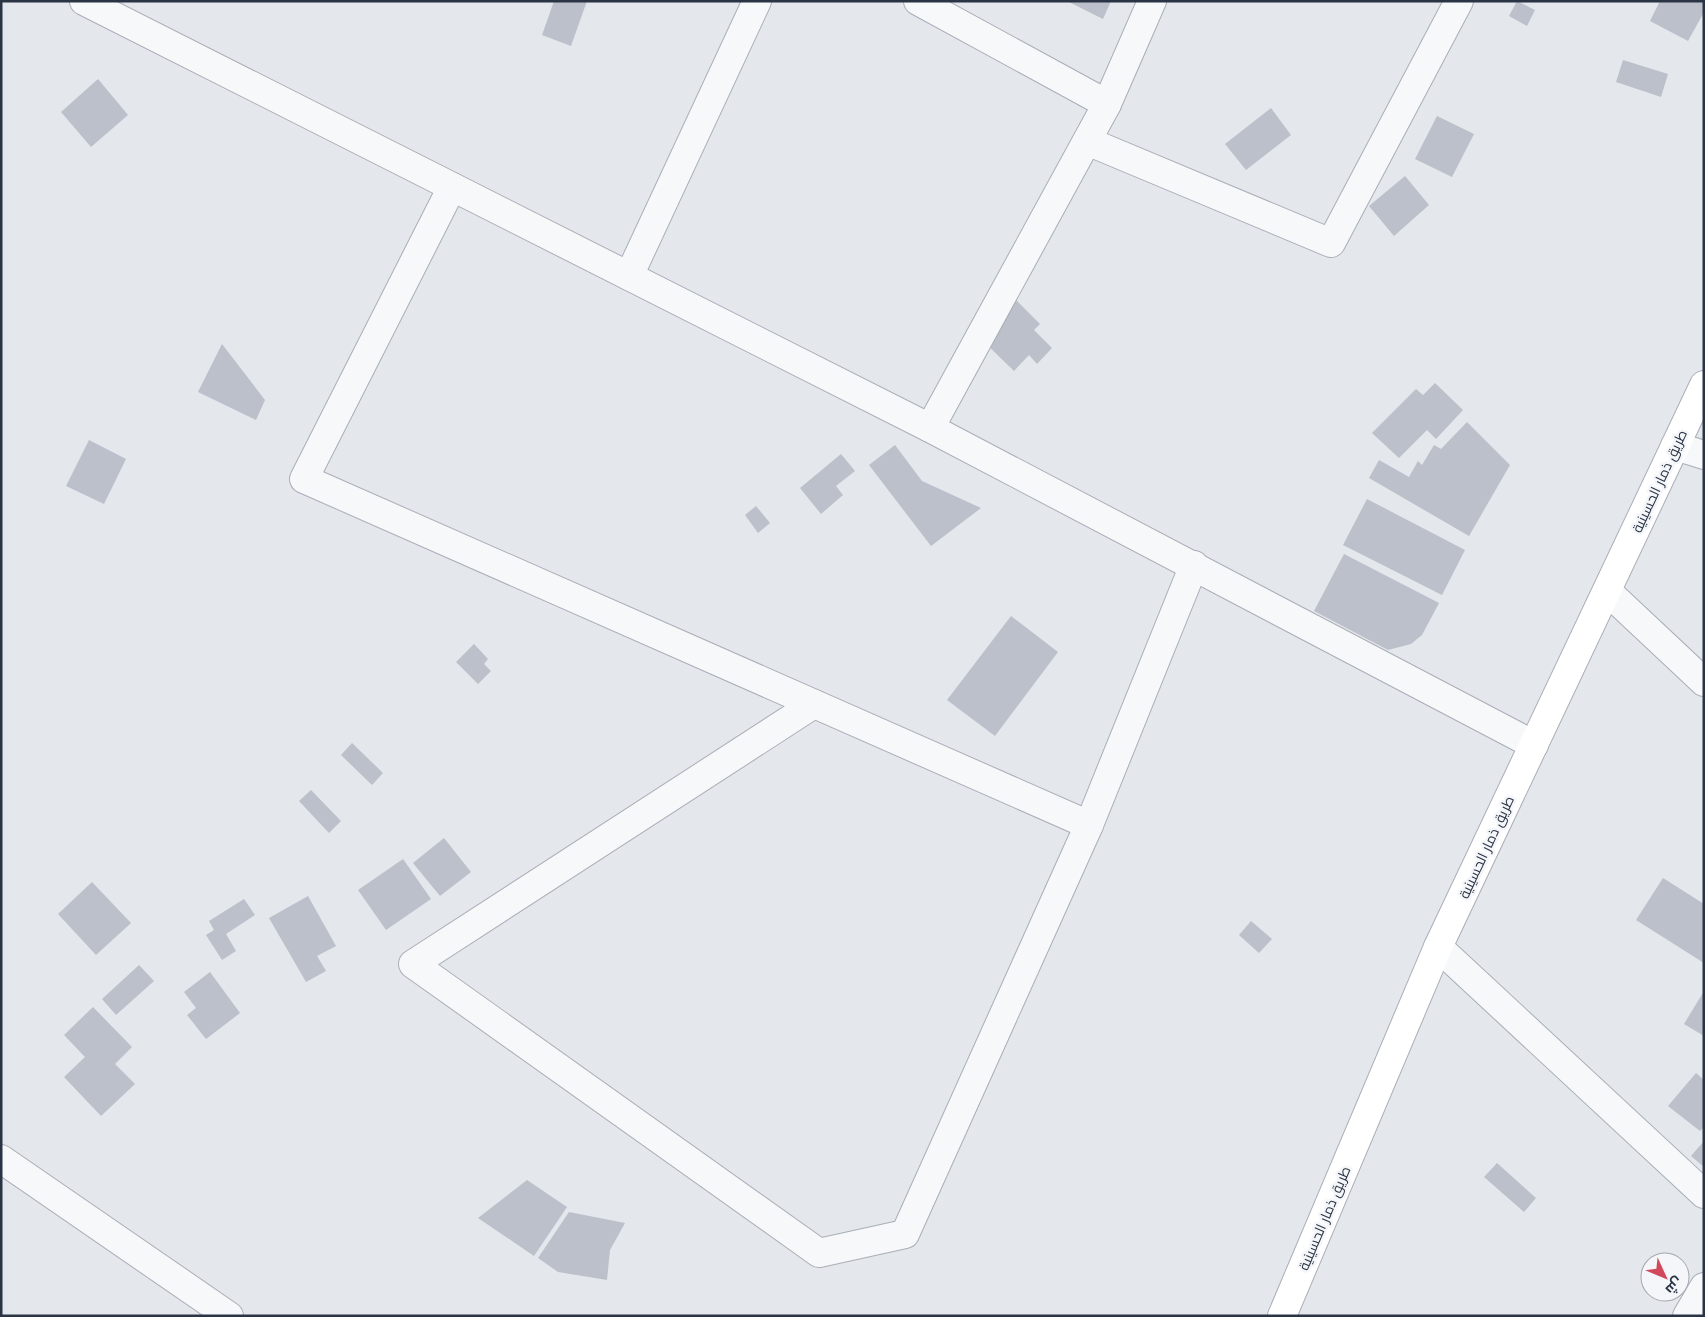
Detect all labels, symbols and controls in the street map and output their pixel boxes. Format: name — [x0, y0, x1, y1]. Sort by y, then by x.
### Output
street label: طريق ذمار الحسينية — [1627, 427, 1691, 535]
street label: طريق ذمار الحسينية — [1454, 793, 1518, 901]
street label: طريق ذمار الحسينية — [1293, 1163, 1355, 1273]
north arrow — [1640, 1252, 1690, 1302]
text: ش — [1662, 1273, 1688, 1299]

